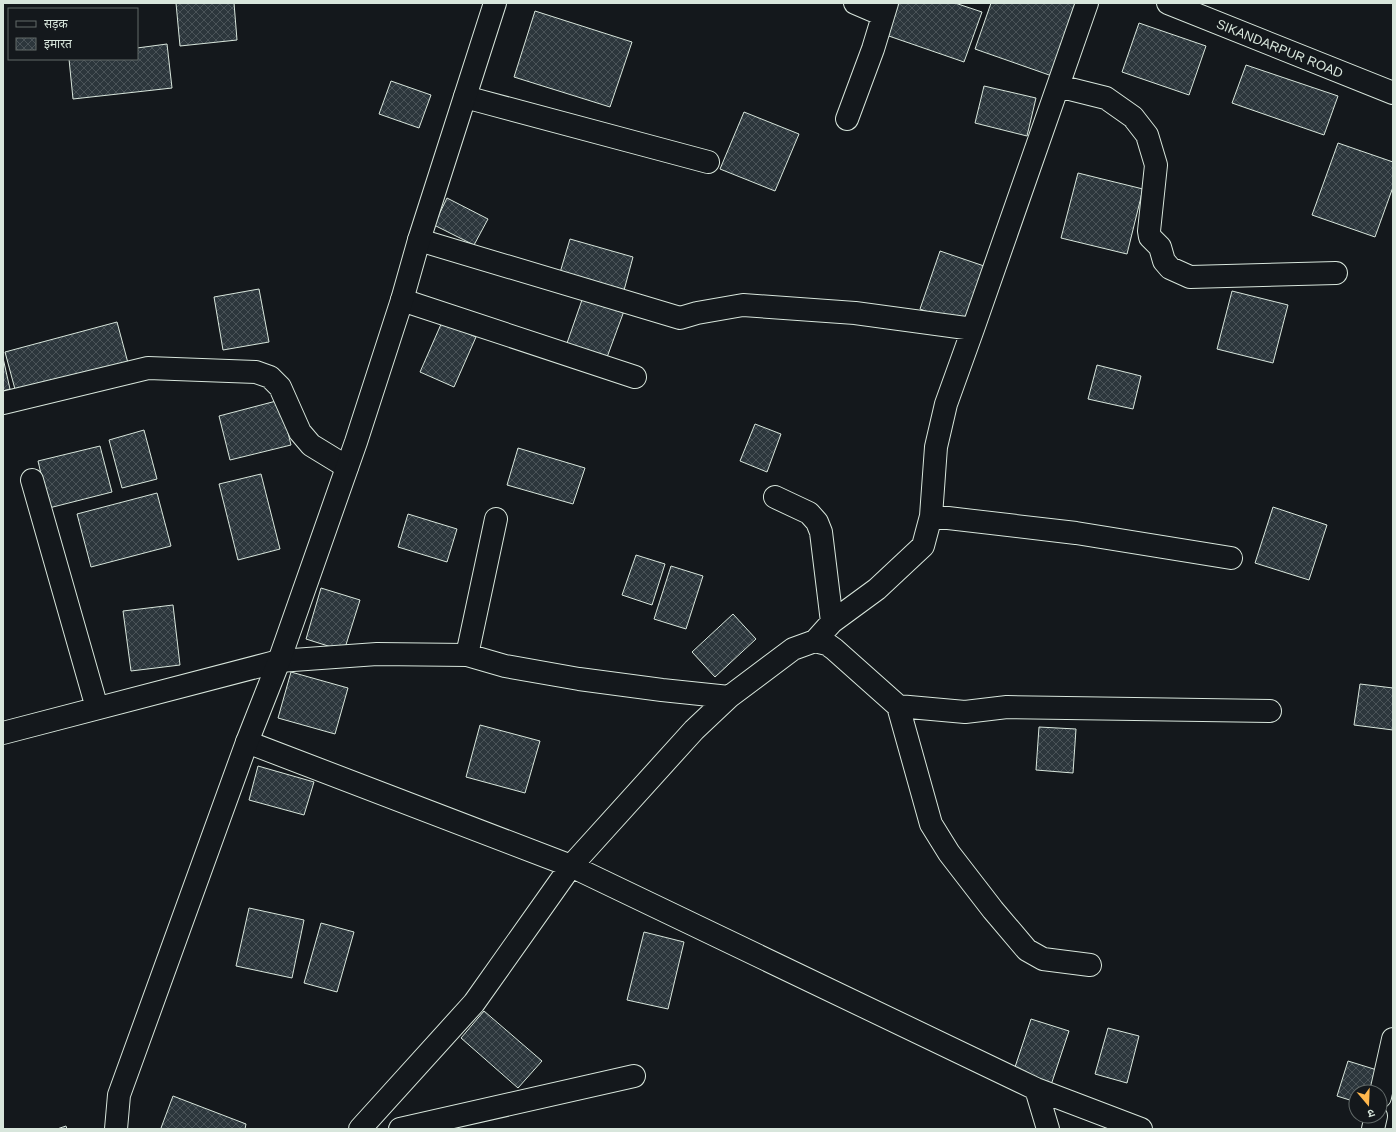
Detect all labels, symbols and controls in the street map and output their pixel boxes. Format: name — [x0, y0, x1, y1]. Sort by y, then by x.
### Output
legend — [8, 8, 138, 60]
street label: SIKANDARPUR ROAD — [1214, 16, 1345, 81]
text: सड़क — [44, 17, 69, 31]
text: इमारत — [44, 37, 73, 51]
north arrow — [1348, 1084, 1388, 1124]
text: उ — [1366, 1107, 1376, 1120]

